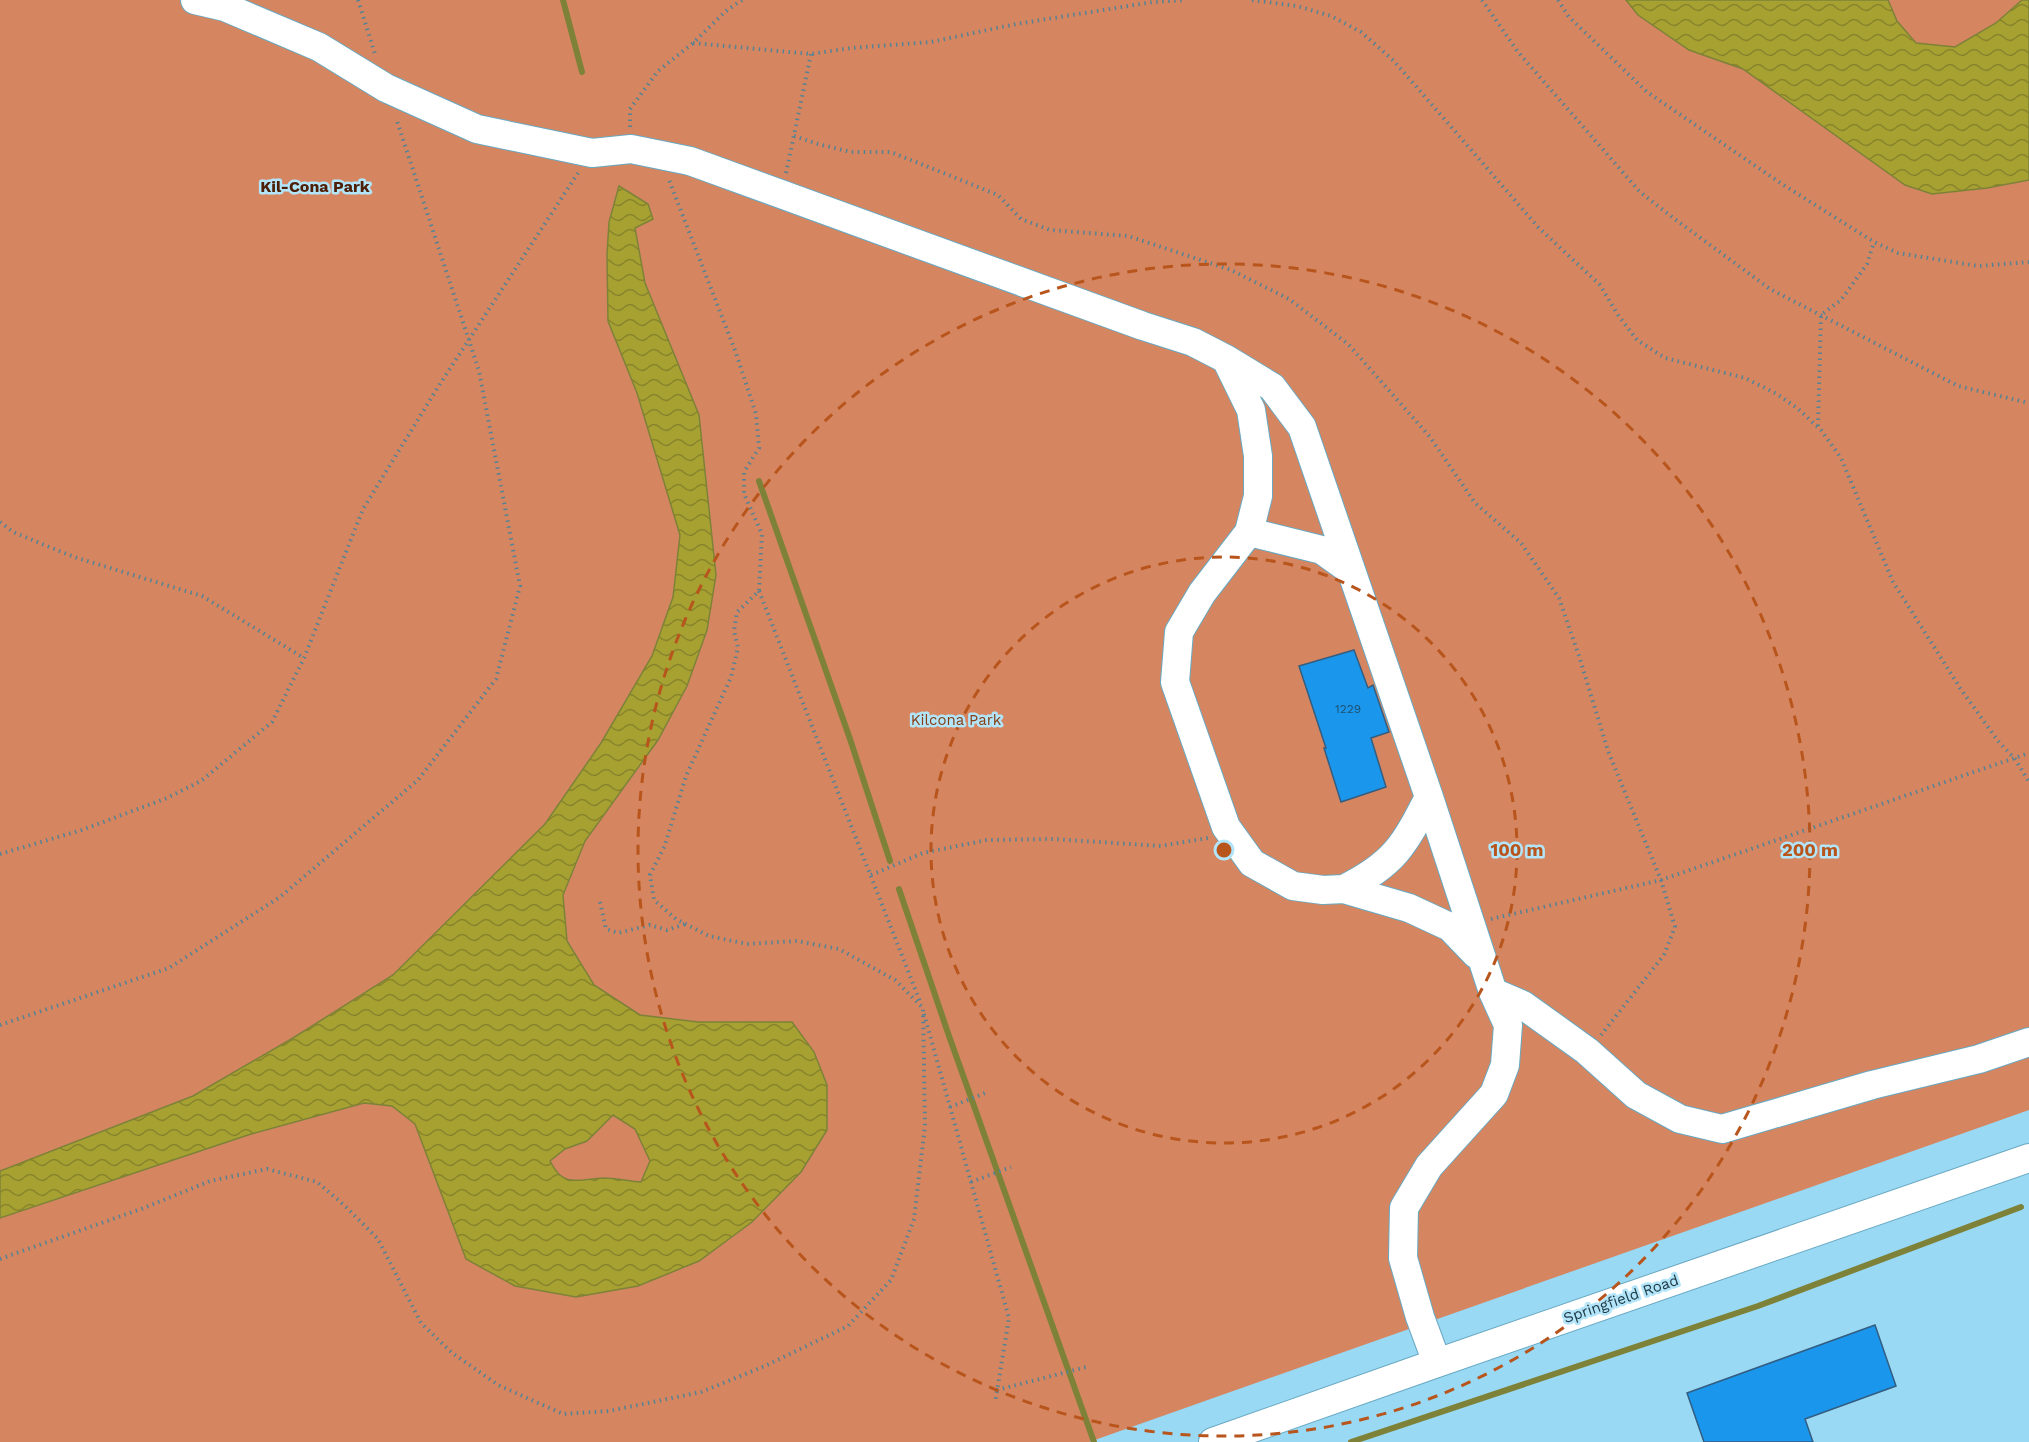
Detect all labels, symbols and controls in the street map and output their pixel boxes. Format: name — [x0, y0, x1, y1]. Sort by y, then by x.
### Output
district label: Kil-Cona Park — [260, 177, 370, 196]
house number: 1229 — [1335, 702, 1361, 716]
park label: Kilcona Park — [911, 711, 1002, 729]
text: 100 m — [1490, 839, 1544, 860]
text: 200 m — [1782, 839, 1838, 860]
centre of rings — [1214, 840, 1234, 860]
street label: Springfield Road — [1561, 1271, 1681, 1327]

